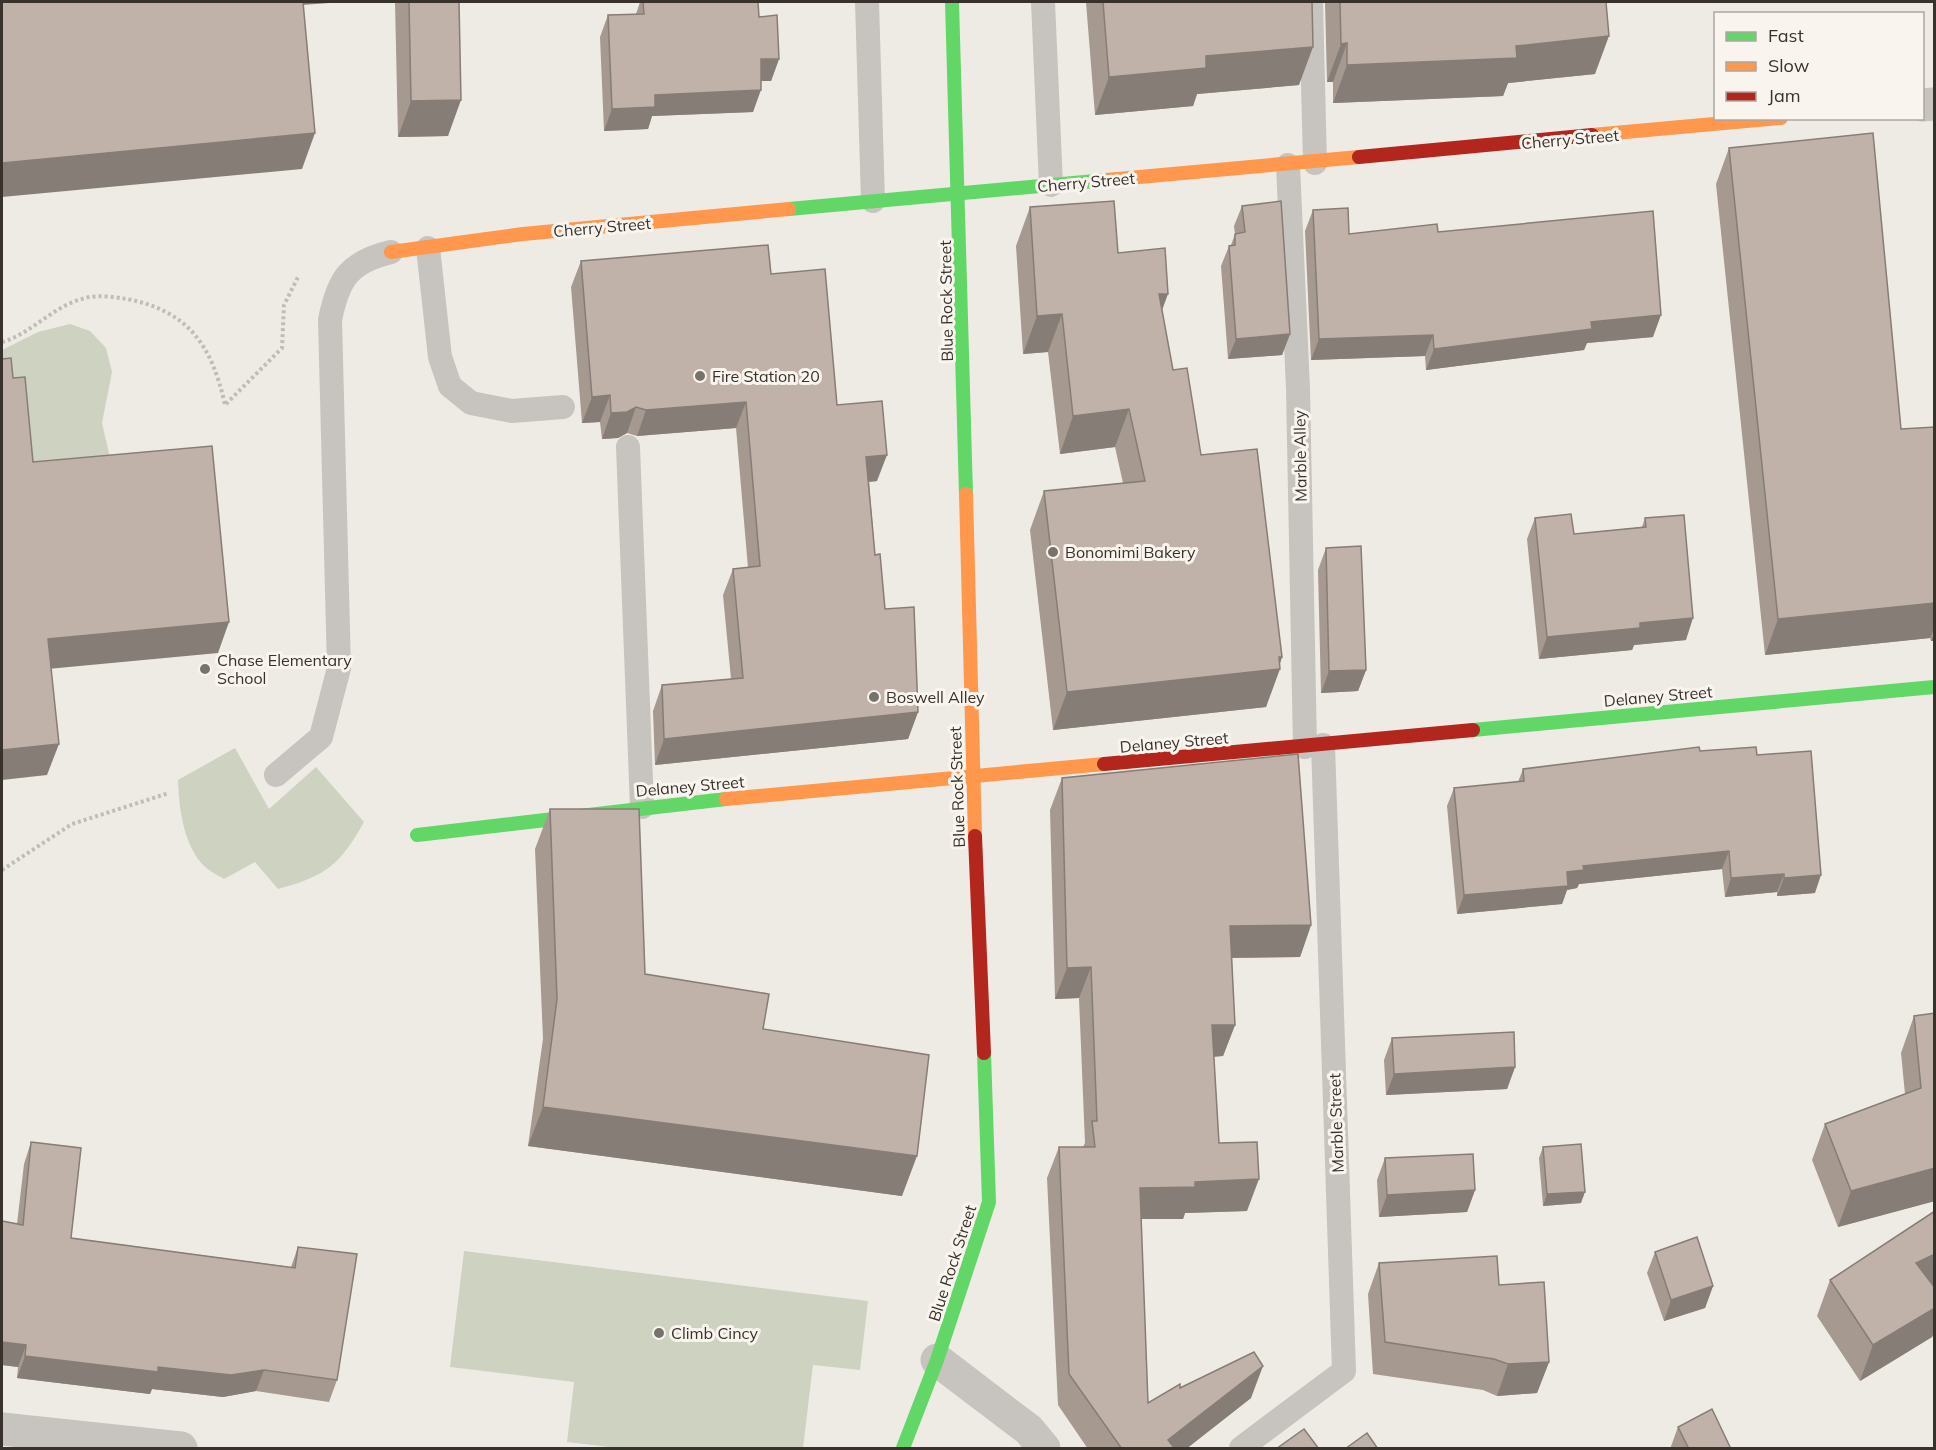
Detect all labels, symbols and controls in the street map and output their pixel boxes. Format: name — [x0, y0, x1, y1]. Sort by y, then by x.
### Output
legend — [1714, 12, 1924, 120]
text: Fast — [1768, 24, 1804, 47]
text: Slow — [1768, 54, 1810, 77]
text: Jam — [1768, 84, 1801, 107]
street label: Cherry Street — [1520, 125, 1620, 153]
street label: Cherry Street — [1036, 168, 1136, 196]
street label: Cherry Street — [552, 213, 652, 241]
street label: Blue Rock Street — [935, 240, 957, 362]
place label: Fire Station 20 — [712, 366, 820, 386]
marker: Fire Station 20 — [693, 369, 707, 383]
street label: Marble Alley — [1289, 409, 1311, 502]
place label: Bonomimi Bakery — [1065, 542, 1196, 562]
marker: Bonomimi Bakery — [1046, 545, 1060, 559]
place label: Chase Elementary School — [217, 650, 352, 688]
marker: Chase Elementary School — [198, 662, 212, 676]
street label: Delaney Street — [1603, 681, 1714, 711]
place label: Boswell Alley — [886, 687, 985, 707]
marker: Boswell Alley — [867, 690, 881, 704]
street label: Blue Rock Street — [945, 726, 969, 848]
street label: Delaney Street — [1119, 727, 1230, 757]
street label: Delaney Street — [635, 771, 746, 801]
street label: Marble Street — [1324, 1072, 1348, 1173]
street label: Blue Rock Street — [924, 1202, 980, 1324]
place label: Climb Cincy — [671, 1323, 758, 1343]
marker: Climb Cincy — [652, 1326, 666, 1340]

